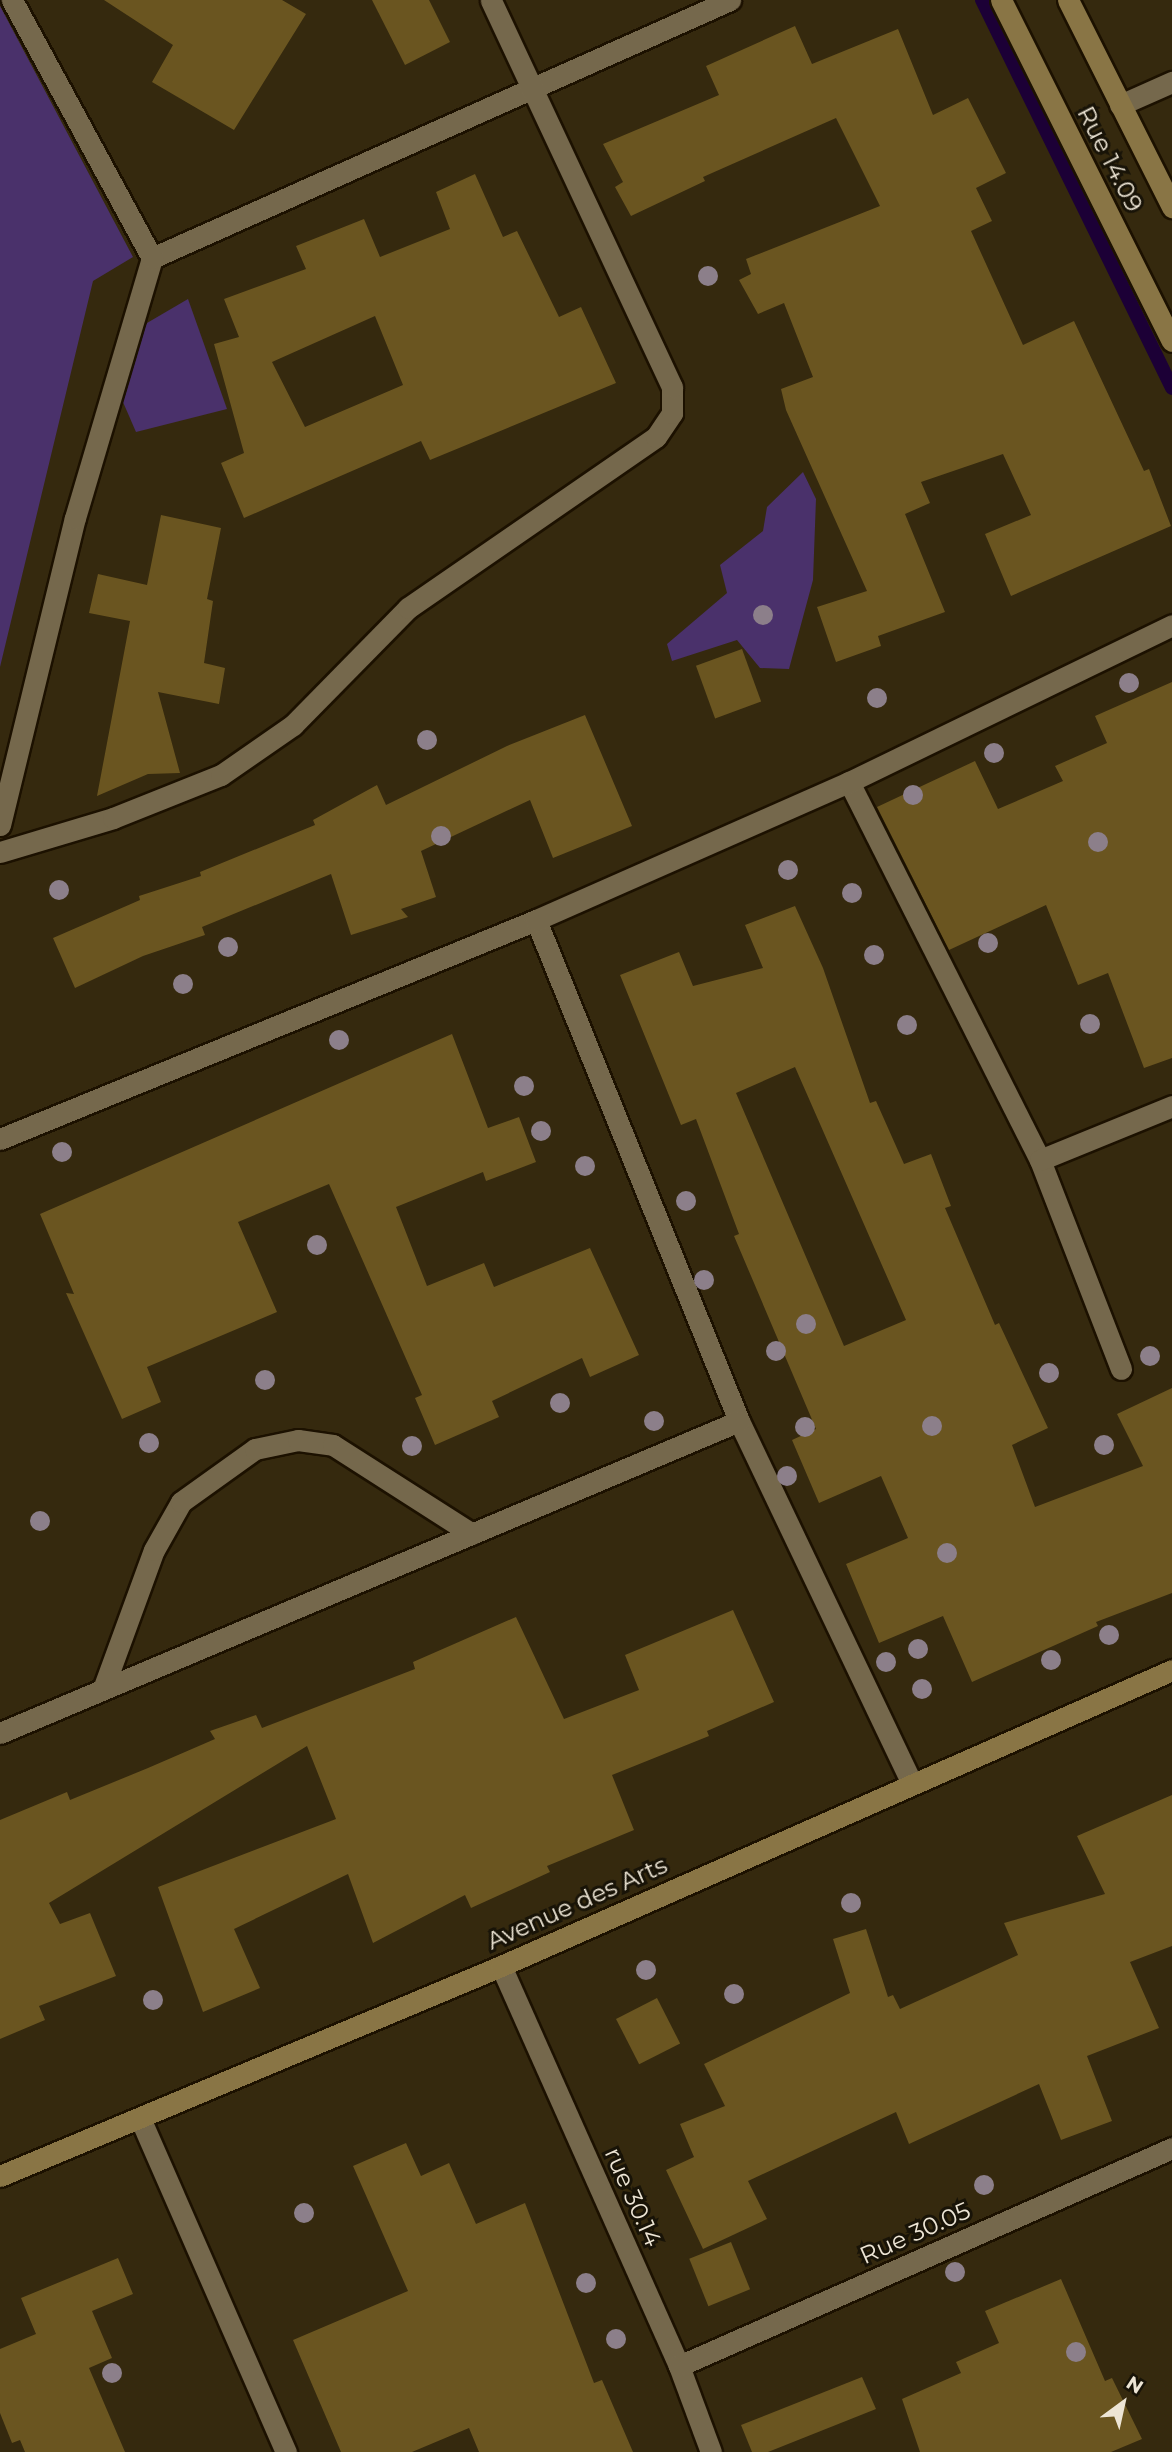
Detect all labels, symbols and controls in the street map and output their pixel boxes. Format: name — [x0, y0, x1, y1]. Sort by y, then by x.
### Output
street label: Rue 14.09 — [1071, 101, 1149, 217]
street label: Avenue des Arts — [482, 1850, 672, 1956]
street label: rue 30.14 — [598, 2143, 668, 2251]
street label: Rue 30.05 — [855, 2196, 975, 2270]
north arrow — [1088, 2368, 1158, 2438]
text: N — [1122, 2371, 1147, 2399]

